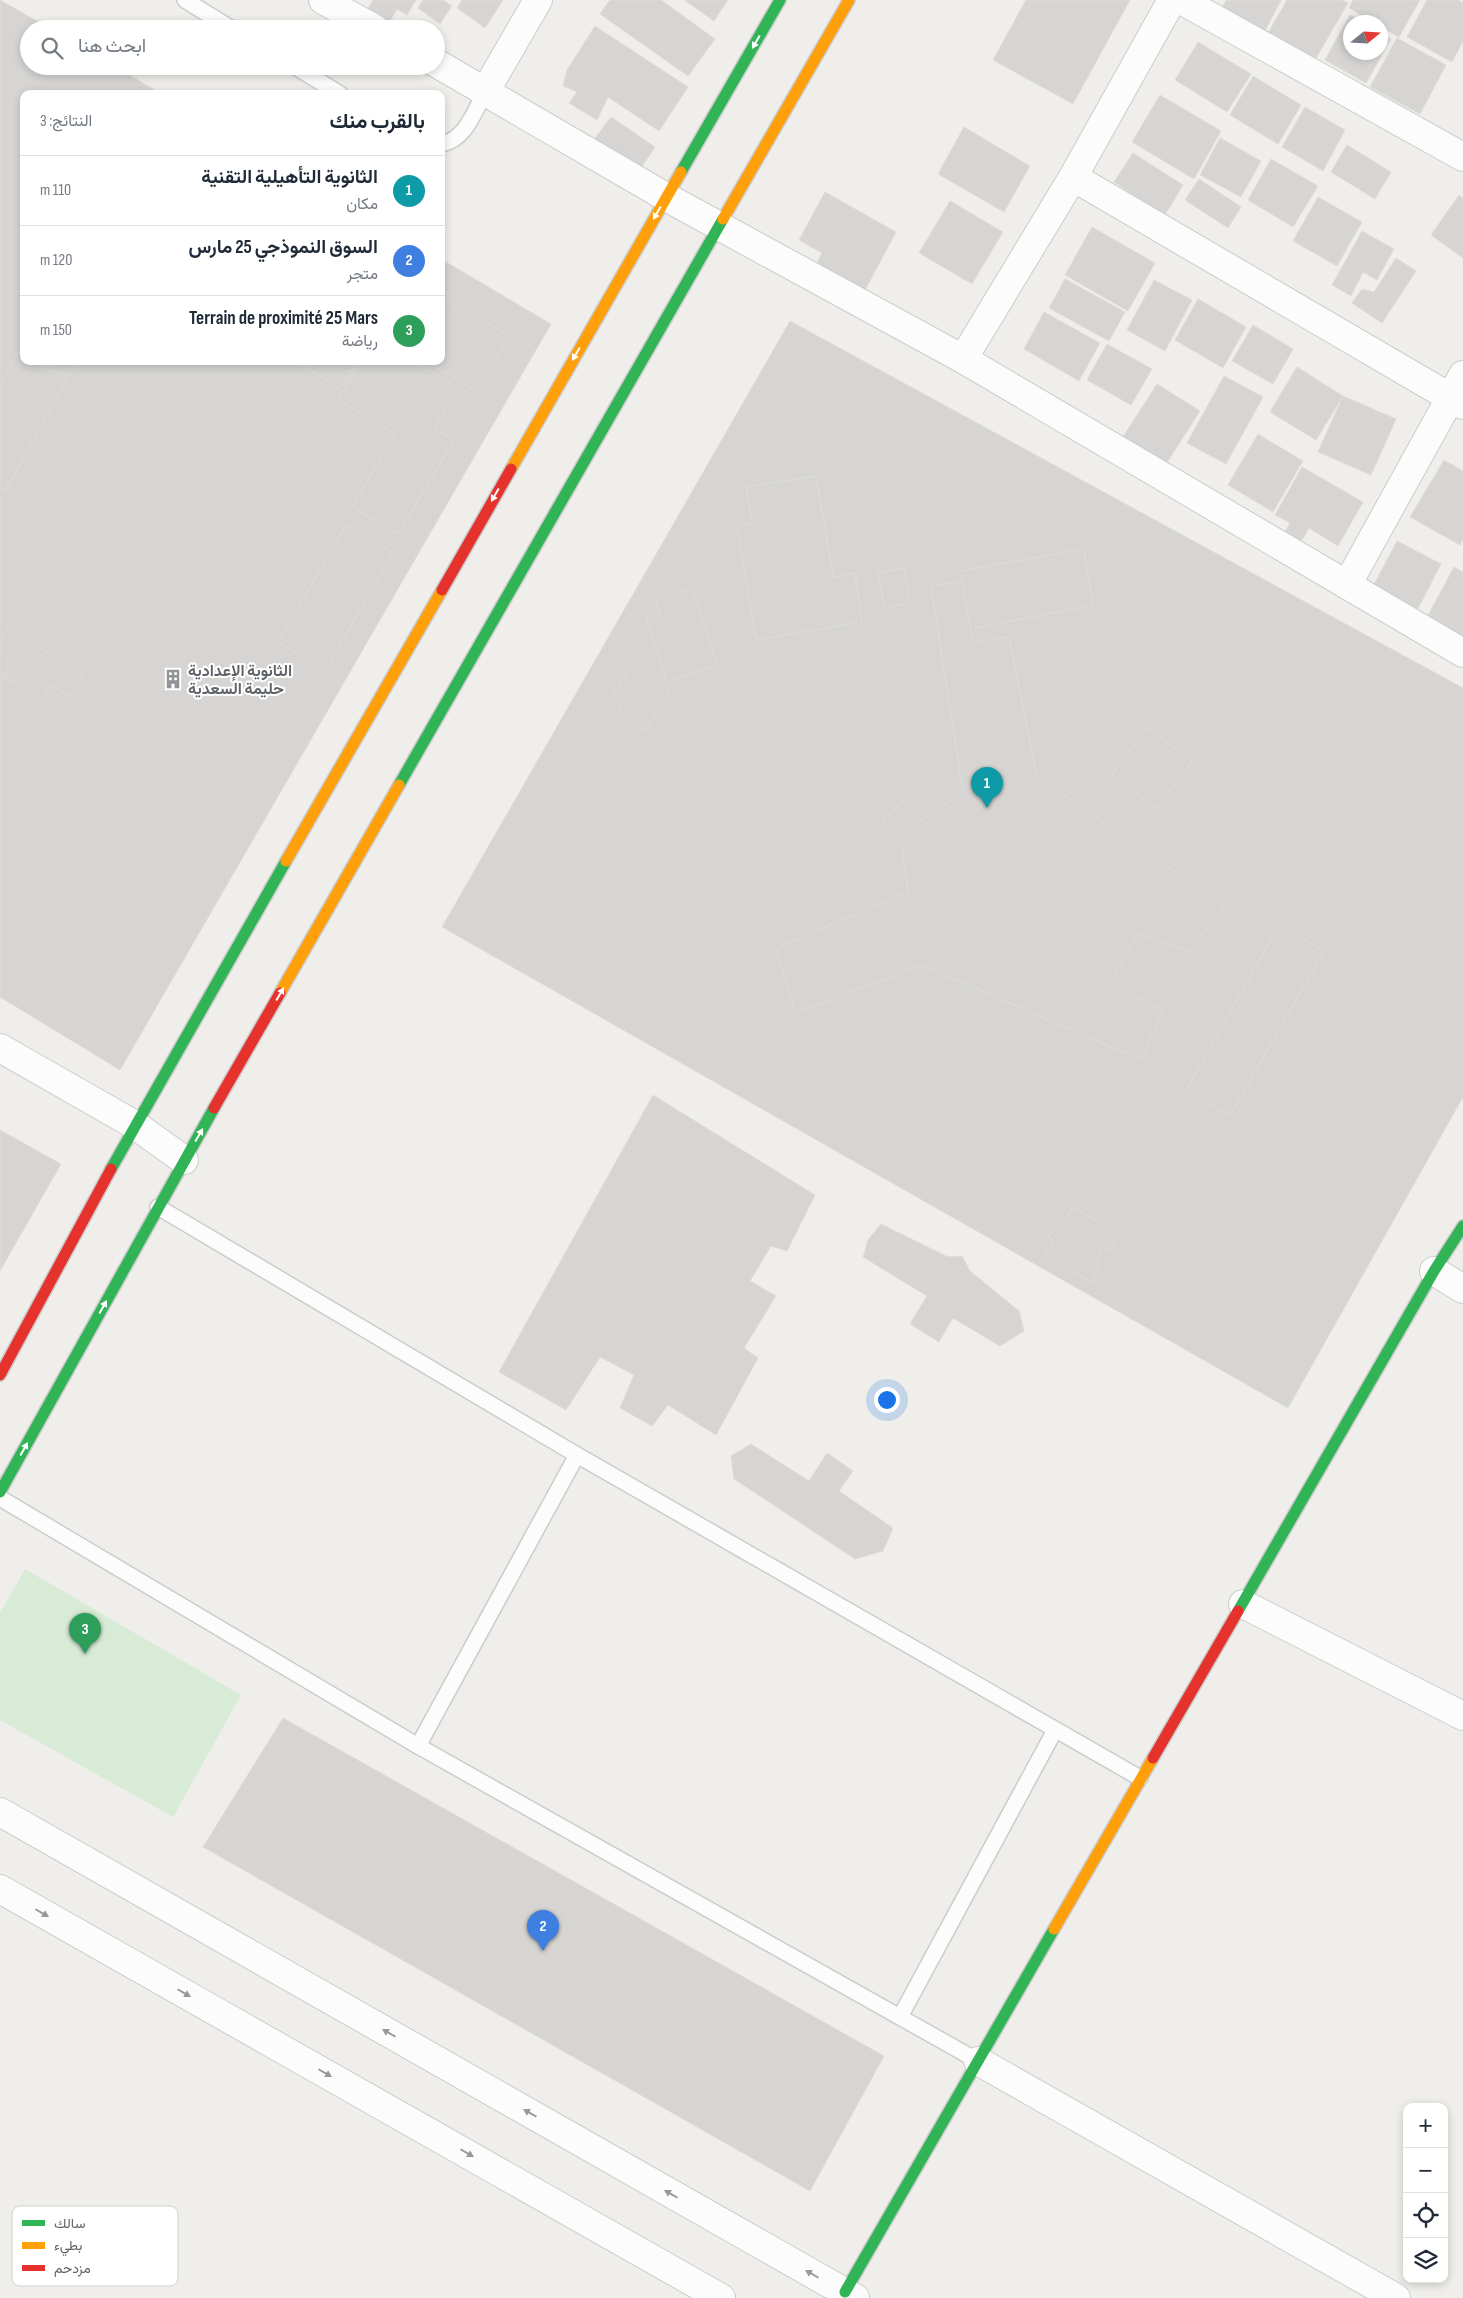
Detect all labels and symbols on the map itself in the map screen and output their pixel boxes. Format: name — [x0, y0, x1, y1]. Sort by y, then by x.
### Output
north arrow — [1343, 15, 1388, 60]
one-way arrow — [752, 35, 760, 50]
one-way arrow — [653, 206, 661, 220]
one-way arrow — [572, 347, 581, 361]
one-way arrow — [491, 488, 500, 502]
place label: الثانوية الإعدادية حليمة السعدية — [188, 662, 292, 699]
building icon: الثانوية الإعدادية حليمة السعدية — [162, 668, 184, 690]
pin: 1 — [971, 767, 1003, 808]
one-way arrow — [275, 987, 284, 1000]
one-way arrow — [194, 1128, 203, 1141]
one-way arrow — [98, 1301, 107, 1314]
your location — [874, 1387, 900, 1413]
one-way arrow — [19, 1443, 28, 1456]
pin: 3 — [69, 1613, 101, 1654]
one-way arrow — [35, 1909, 50, 1917]
pin: 2 — [527, 1910, 559, 1951]
one-way arrow — [177, 1989, 190, 1998]
one-way arrow — [381, 2029, 396, 2037]
one-way arrow — [319, 2069, 332, 2078]
one-way arrow — [523, 2109, 537, 2118]
one-way arrow — [460, 2149, 473, 2158]
one-way arrow — [665, 2189, 678, 2198]
legend — [12, 2206, 178, 2286]
text: سالك — [54, 2215, 85, 2232]
text: بطيء — [54, 2237, 82, 2257]
text: مزدحم — [54, 2260, 91, 2277]
one-way arrow — [805, 2270, 820, 2278]

